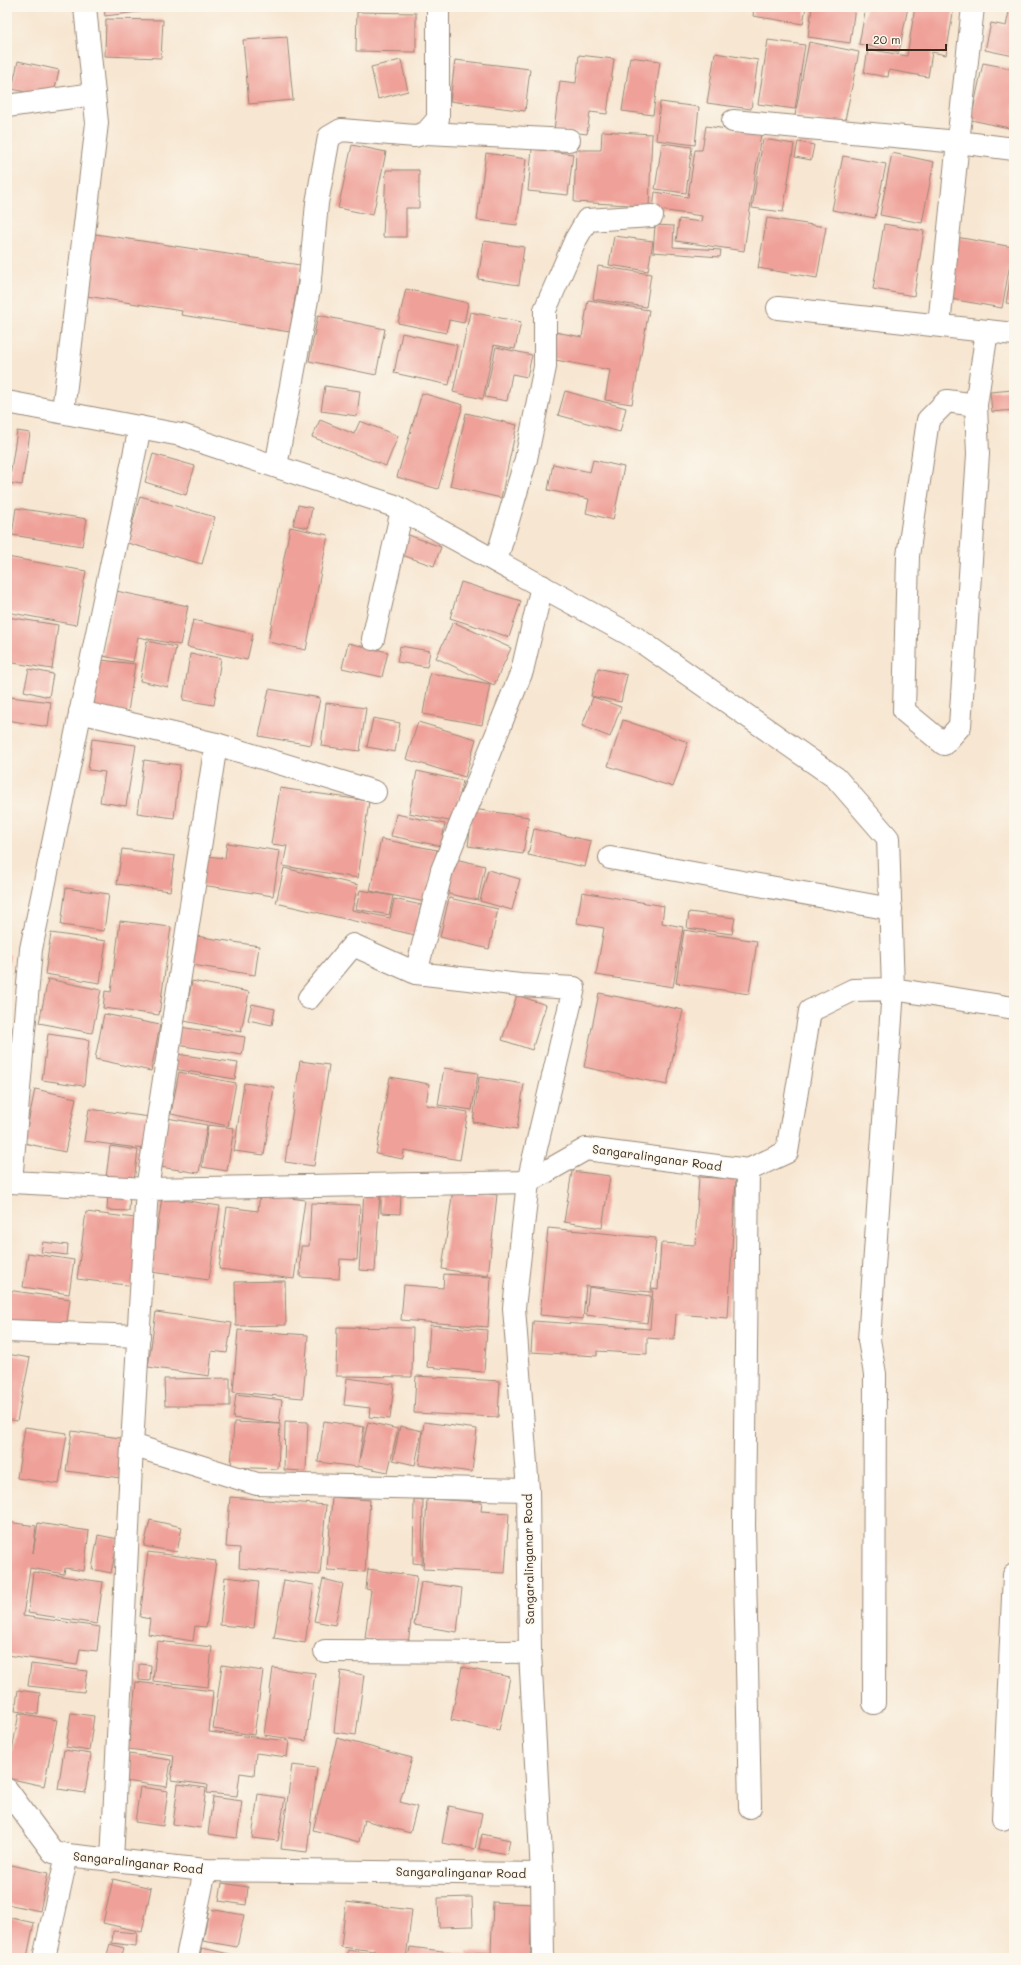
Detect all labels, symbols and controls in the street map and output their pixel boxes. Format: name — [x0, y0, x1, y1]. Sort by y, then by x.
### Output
scale bar — [867, 26, 946, 52]
text: 20 m — [873, 31, 901, 47]
street label: Sangaralinganar Road — [591, 1140, 723, 1174]
street label: Sangaralinganar Road — [519, 1493, 537, 1624]
street label: Sangaralinganar Road — [72, 1847, 204, 1877]
street label: Sangaralinganar Road — [396, 1863, 527, 1881]

